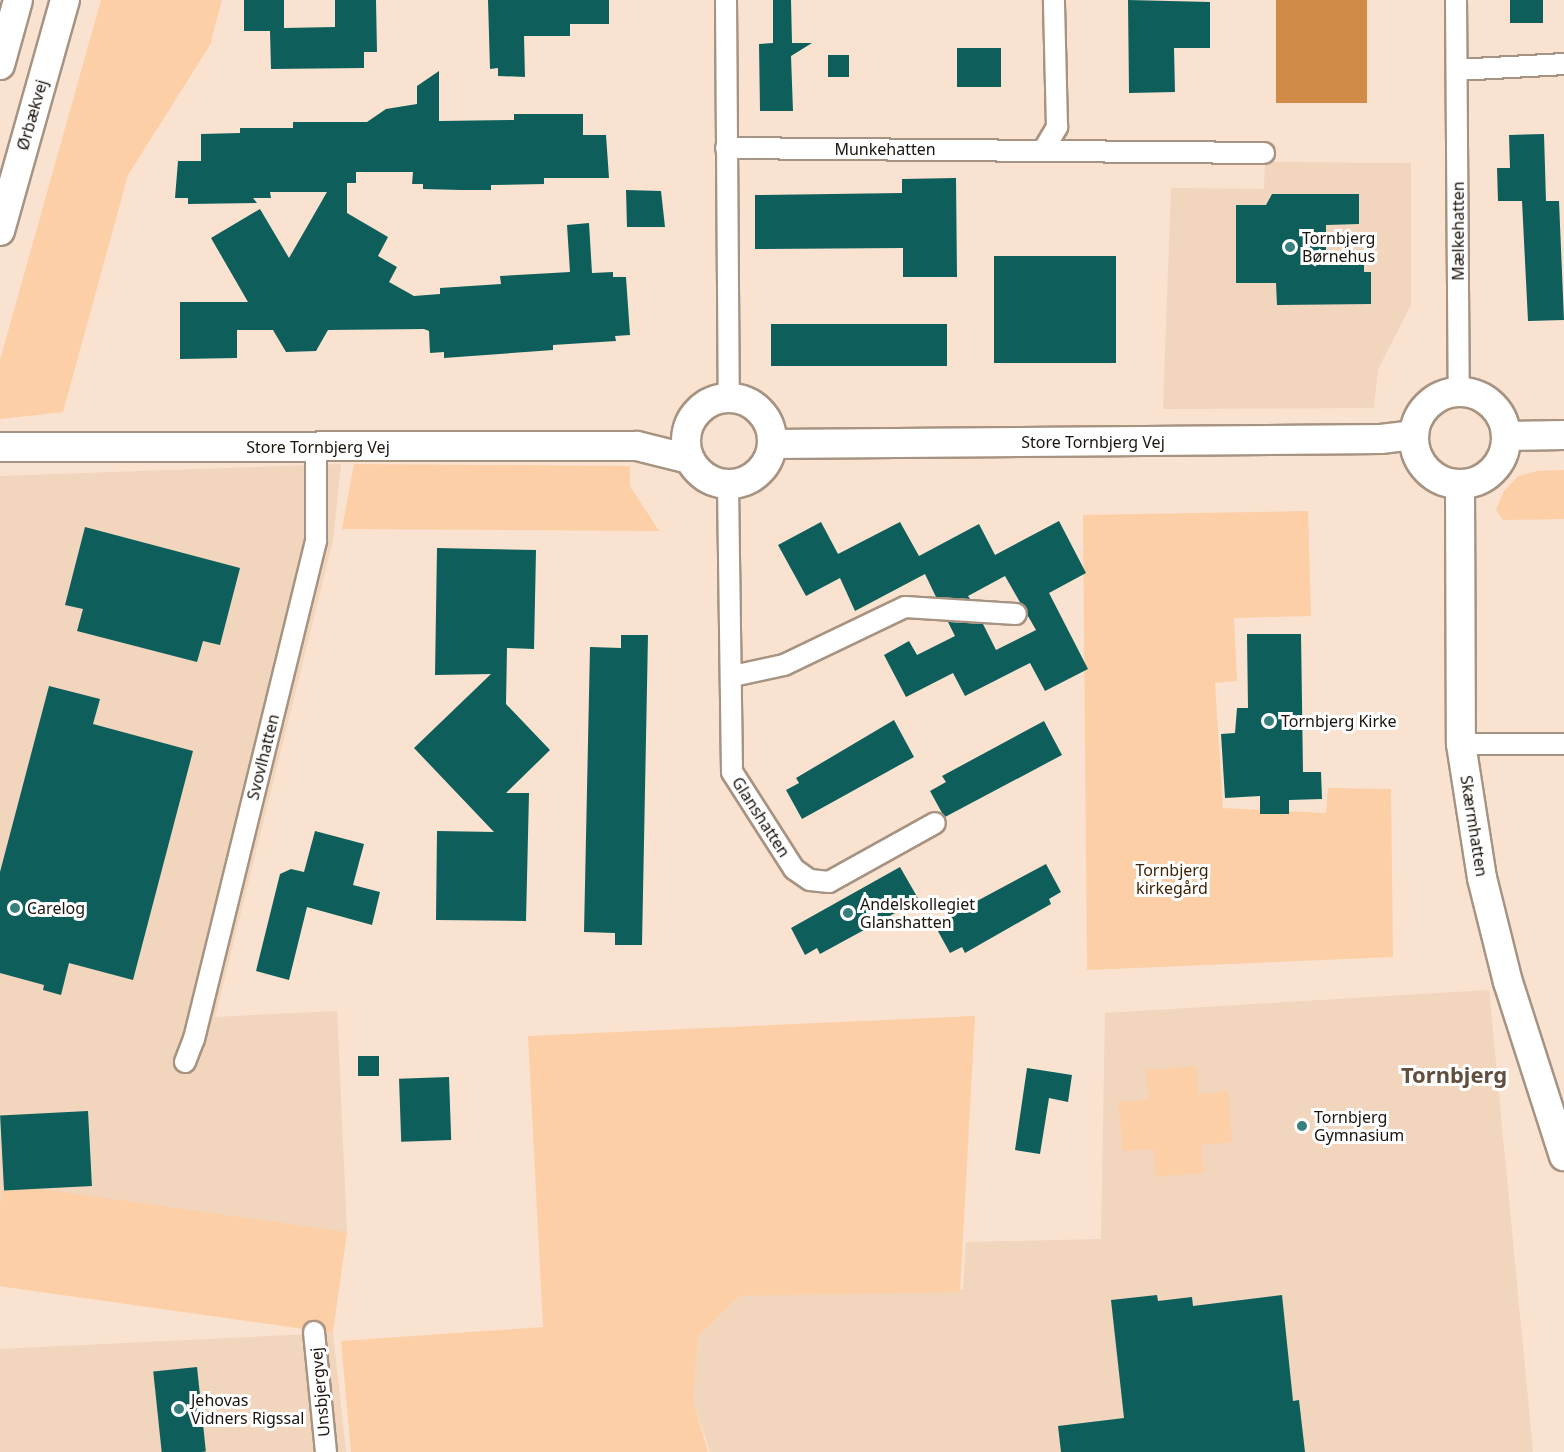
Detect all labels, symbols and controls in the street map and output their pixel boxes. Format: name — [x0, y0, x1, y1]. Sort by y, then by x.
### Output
street label: Ørbækvej — [13, 77, 51, 153]
street label: Munkehatten — [834, 139, 936, 159]
street label: Mælkehatten — [1448, 181, 1468, 281]
place label: Tornbjerg Børnehus — [1302, 228, 1375, 266]
marker: Tornbjerg Børnehus — [1283, 240, 1297, 254]
street label: Store Tornbjerg Vej — [1021, 432, 1165, 452]
street label: Store Tornbjerg Vej — [246, 437, 390, 457]
place label: Tornbjerg Kirke — [1281, 711, 1397, 731]
street label: Svovlhatten — [243, 712, 283, 802]
marker: Tornbjerg Kirke — [1262, 714, 1276, 728]
street label: Glanshatten — [728, 773, 794, 861]
street label: Skærmhatten — [1457, 774, 1491, 878]
park label: Tornbjerg kirkegård — [1135, 860, 1209, 898]
place label: Andelskollegiet Glanshatten — [860, 894, 975, 932]
place label: Carelog — [27, 898, 85, 918]
marker: Carelog — [8, 901, 22, 915]
marker: Andelskollegiet Glanshatten — [841, 906, 855, 920]
district label: Tornbjerg — [1401, 1062, 1507, 1088]
place label: Tornbjerg Gymnasium — [1314, 1107, 1404, 1145]
marker: Tornbjerg Gymnasium — [1295, 1119, 1309, 1133]
street label: Unsbjergvej — [307, 1346, 333, 1438]
place label: Jehovas Vidners Rigssal — [191, 1390, 304, 1428]
marker: Jehovas Vidners Rigssal — [172, 1402, 186, 1416]

